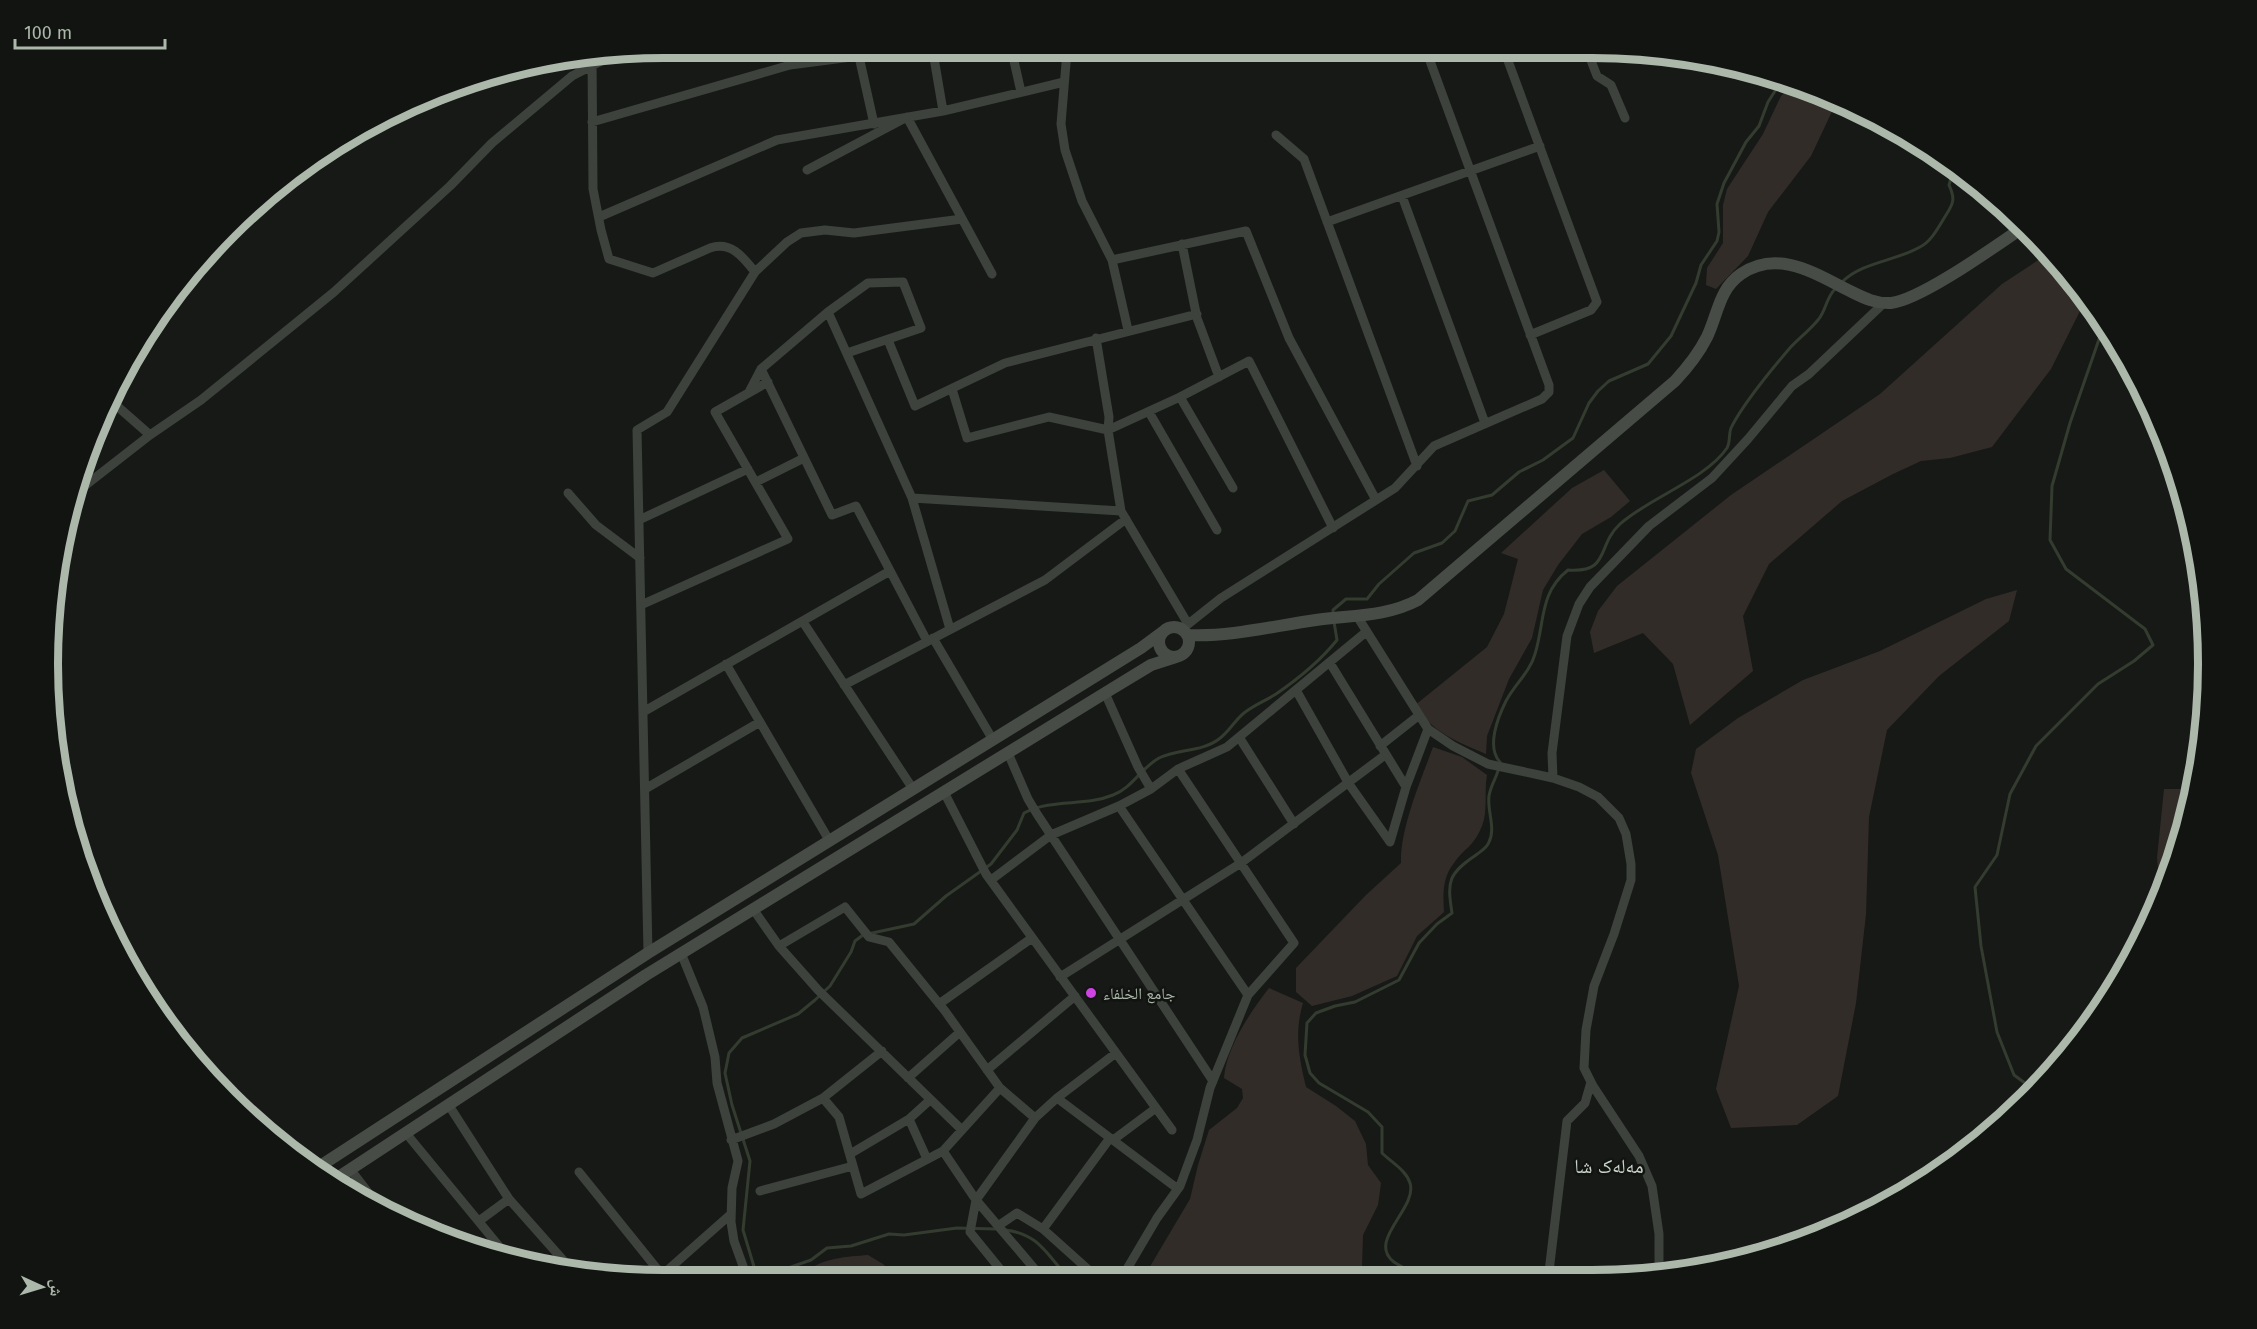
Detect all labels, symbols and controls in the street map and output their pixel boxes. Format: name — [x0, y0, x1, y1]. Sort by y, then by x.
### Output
scale bar — [15, 12, 165, 50]
text: 100 m — [24, 22, 72, 44]
place label: جامع الخلفاء — [1103, 984, 1175, 1004]
marker: جامع الخلفاء — [1084, 986, 1098, 1000]
district label: مەلەک شا — [1574, 1154, 1644, 1178]
north arrow — [12, 1257, 72, 1317]
text: ش — [46, 1279, 67, 1297]

